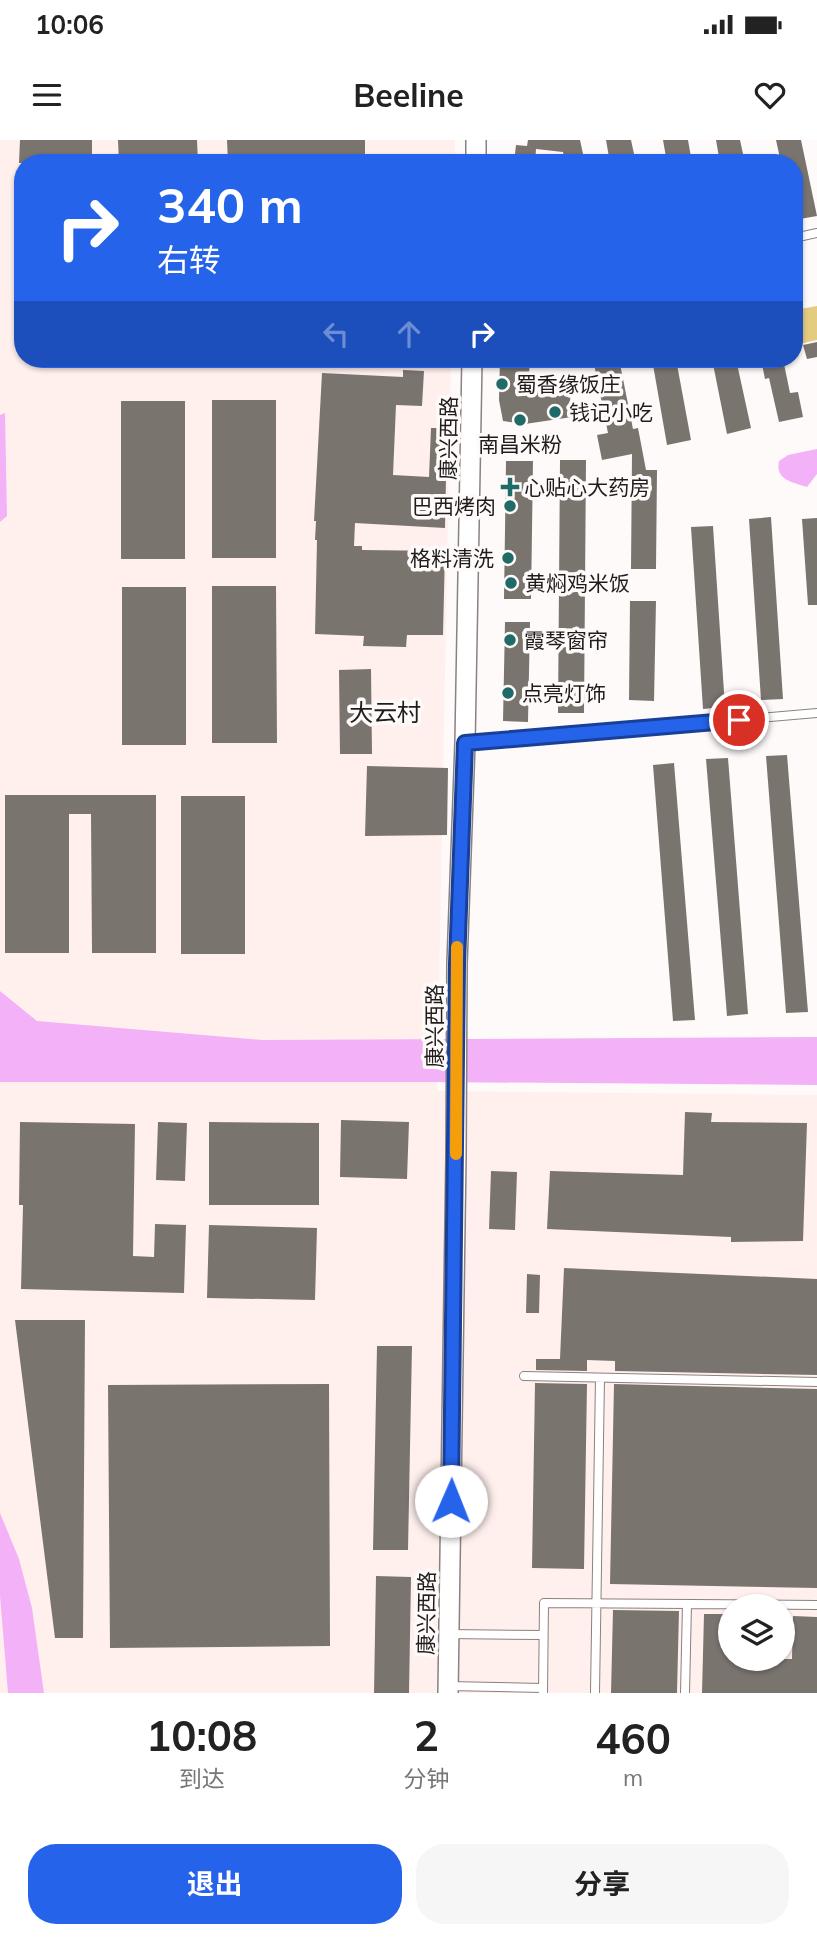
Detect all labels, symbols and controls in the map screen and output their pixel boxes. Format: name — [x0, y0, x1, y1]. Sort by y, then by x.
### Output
text: 10:06 — [35, 8, 104, 41]
text: Beeline — [353, 75, 464, 115]
icon: menu — [28, 76, 66, 114]
icon: heart — [751, 76, 789, 114]
text: 340 m — [157, 174, 303, 235]
icon: right — [42, 182, 133, 273]
text: 右转 — [157, 240, 221, 280]
icon: left — [317, 315, 355, 353]
icon: ahead — [390, 315, 428, 353]
icon: right — [463, 315, 501, 353]
place label: 蜀香缘饭庄 — [516, 371, 621, 397]
marker: 蜀香缘饭庄 — [494, 376, 510, 392]
street label: 康兴西路 — [434, 396, 462, 480]
place label: 钱记小吃 — [569, 399, 653, 425]
marker: 钱记小吃 — [547, 404, 563, 420]
marker: 南昌米粉 — [512, 412, 528, 428]
place label: 南昌米粉 — [478, 431, 562, 457]
place label: 心贴心大药房 — [524, 474, 650, 500]
marker: 心贴心大药房 — [502, 479, 518, 495]
place label: 巴西烤肉 — [412, 493, 496, 519]
marker: 巴西烤肉 — [502, 498, 518, 514]
place label: 格料清洗 — [410, 545, 494, 571]
marker: 格料清洗 — [500, 550, 516, 566]
place label: 黄焖鸡米饭 — [525, 570, 630, 596]
marker: 黄焖鸡米饭 — [503, 575, 519, 591]
place label: 霞琴窗帘 — [524, 627, 608, 653]
marker: 霞琴窗帘 — [502, 632, 518, 648]
place label: 点亮灯饰 — [522, 680, 606, 706]
marker: 点亮灯饰 — [500, 685, 516, 701]
pin — [709, 690, 769, 750]
district label: 大云村 — [349, 697, 421, 727]
icon: arrive — [720, 701, 758, 739]
street label: 康兴西路 — [421, 984, 447, 1068]
position arrow — [414, 1464, 488, 1538]
street label: 康兴西路 — [412, 1571, 440, 1655]
map controls — [718, 1594, 795, 1671]
button: layers — [718, 1594, 795, 1671]
text: 10:08 — [146, 1709, 257, 1762]
text: 2 — [414, 1709, 439, 1762]
text: 460 — [595, 1712, 671, 1765]
text: m — [623, 1763, 643, 1792]
text: 到达 — [179, 1764, 225, 1793]
text: 分钟 — [403, 1764, 449, 1793]
button: 退出 — [28, 1844, 402, 1924]
button: 分享 — [416, 1844, 789, 1924]

